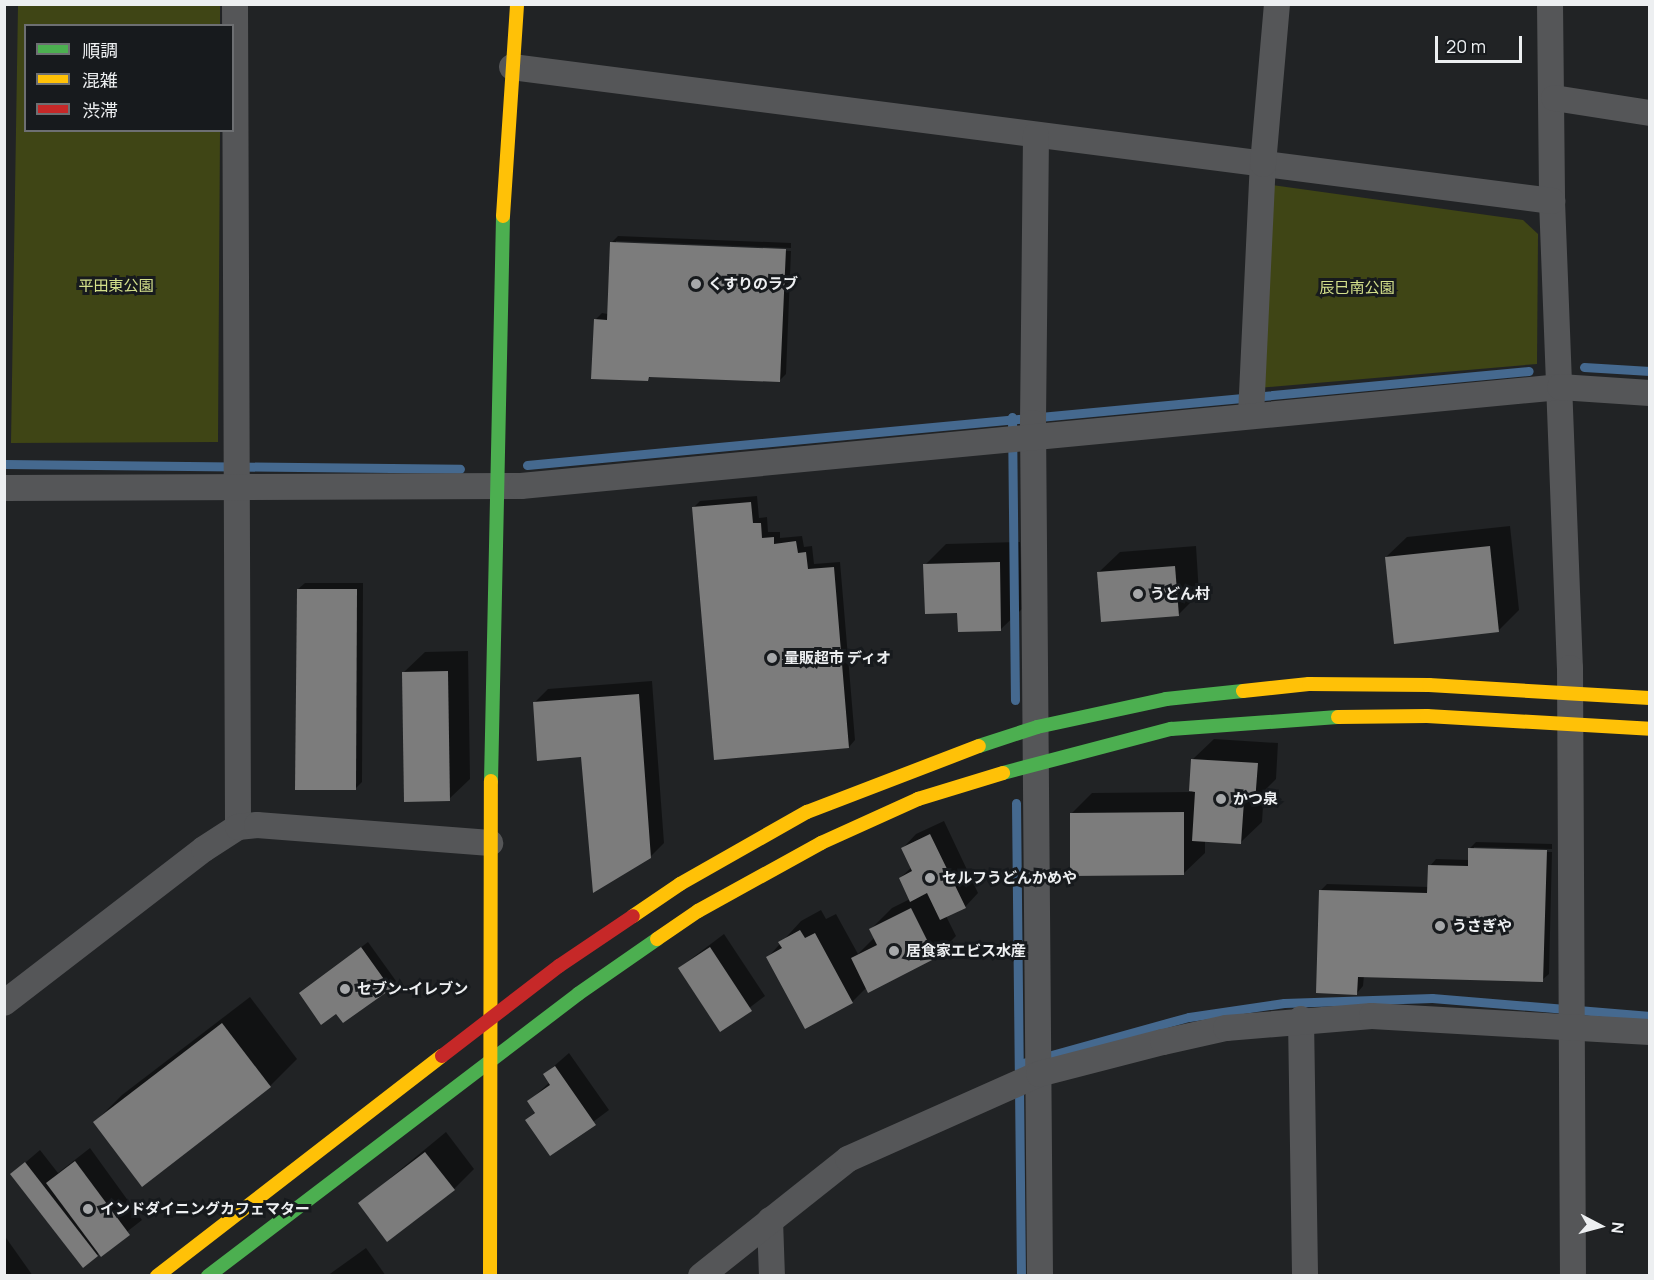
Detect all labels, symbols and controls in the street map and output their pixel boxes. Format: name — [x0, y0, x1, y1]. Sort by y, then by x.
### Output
legend — [24, 24, 234, 132]
scale bar — [1438, 24, 1525, 62]
text: 20 m — [1446, 34, 1486, 58]
text: 順調 — [82, 38, 118, 62]
text: 混雑 — [82, 68, 118, 92]
text: 渋滞 — [82, 98, 118, 122]
place label: くすりのラブ — [708, 275, 798, 293]
park label: 平田東公園 — [79, 277, 153, 295]
marker: くすりのラブ — [689, 277, 703, 291]
park label: 辰巳南公園 — [1320, 279, 1394, 297]
place label: うどん村 — [1150, 585, 1210, 603]
marker: うどん村 — [1131, 587, 1145, 601]
place label: 量販超市 ディオ — [784, 649, 892, 667]
marker: 量販超市 ディオ — [765, 651, 779, 665]
place label: かつ泉 — [1233, 790, 1278, 808]
marker: かつ泉 — [1214, 792, 1228, 806]
place label: セルフうどんかめや — [942, 869, 1077, 887]
marker: セルフうどんかめや — [923, 871, 937, 885]
place label: うさぎや — [1452, 917, 1512, 935]
marker: うさぎや — [1433, 919, 1447, 933]
place label: 居食家エビス水産 — [906, 942, 1026, 960]
marker: 居食家エビス水産 — [887, 944, 901, 958]
place label: セブン-イレブン — [357, 980, 468, 998]
marker: セブン-イレブン — [338, 982, 352, 996]
north arrow — [1570, 1196, 1630, 1256]
place label: インドダイニングカフェマター — [100, 1200, 310, 1218]
marker: インドダイニングカフェマター — [81, 1202, 95, 1216]
text: N — [1606, 1221, 1629, 1235]

